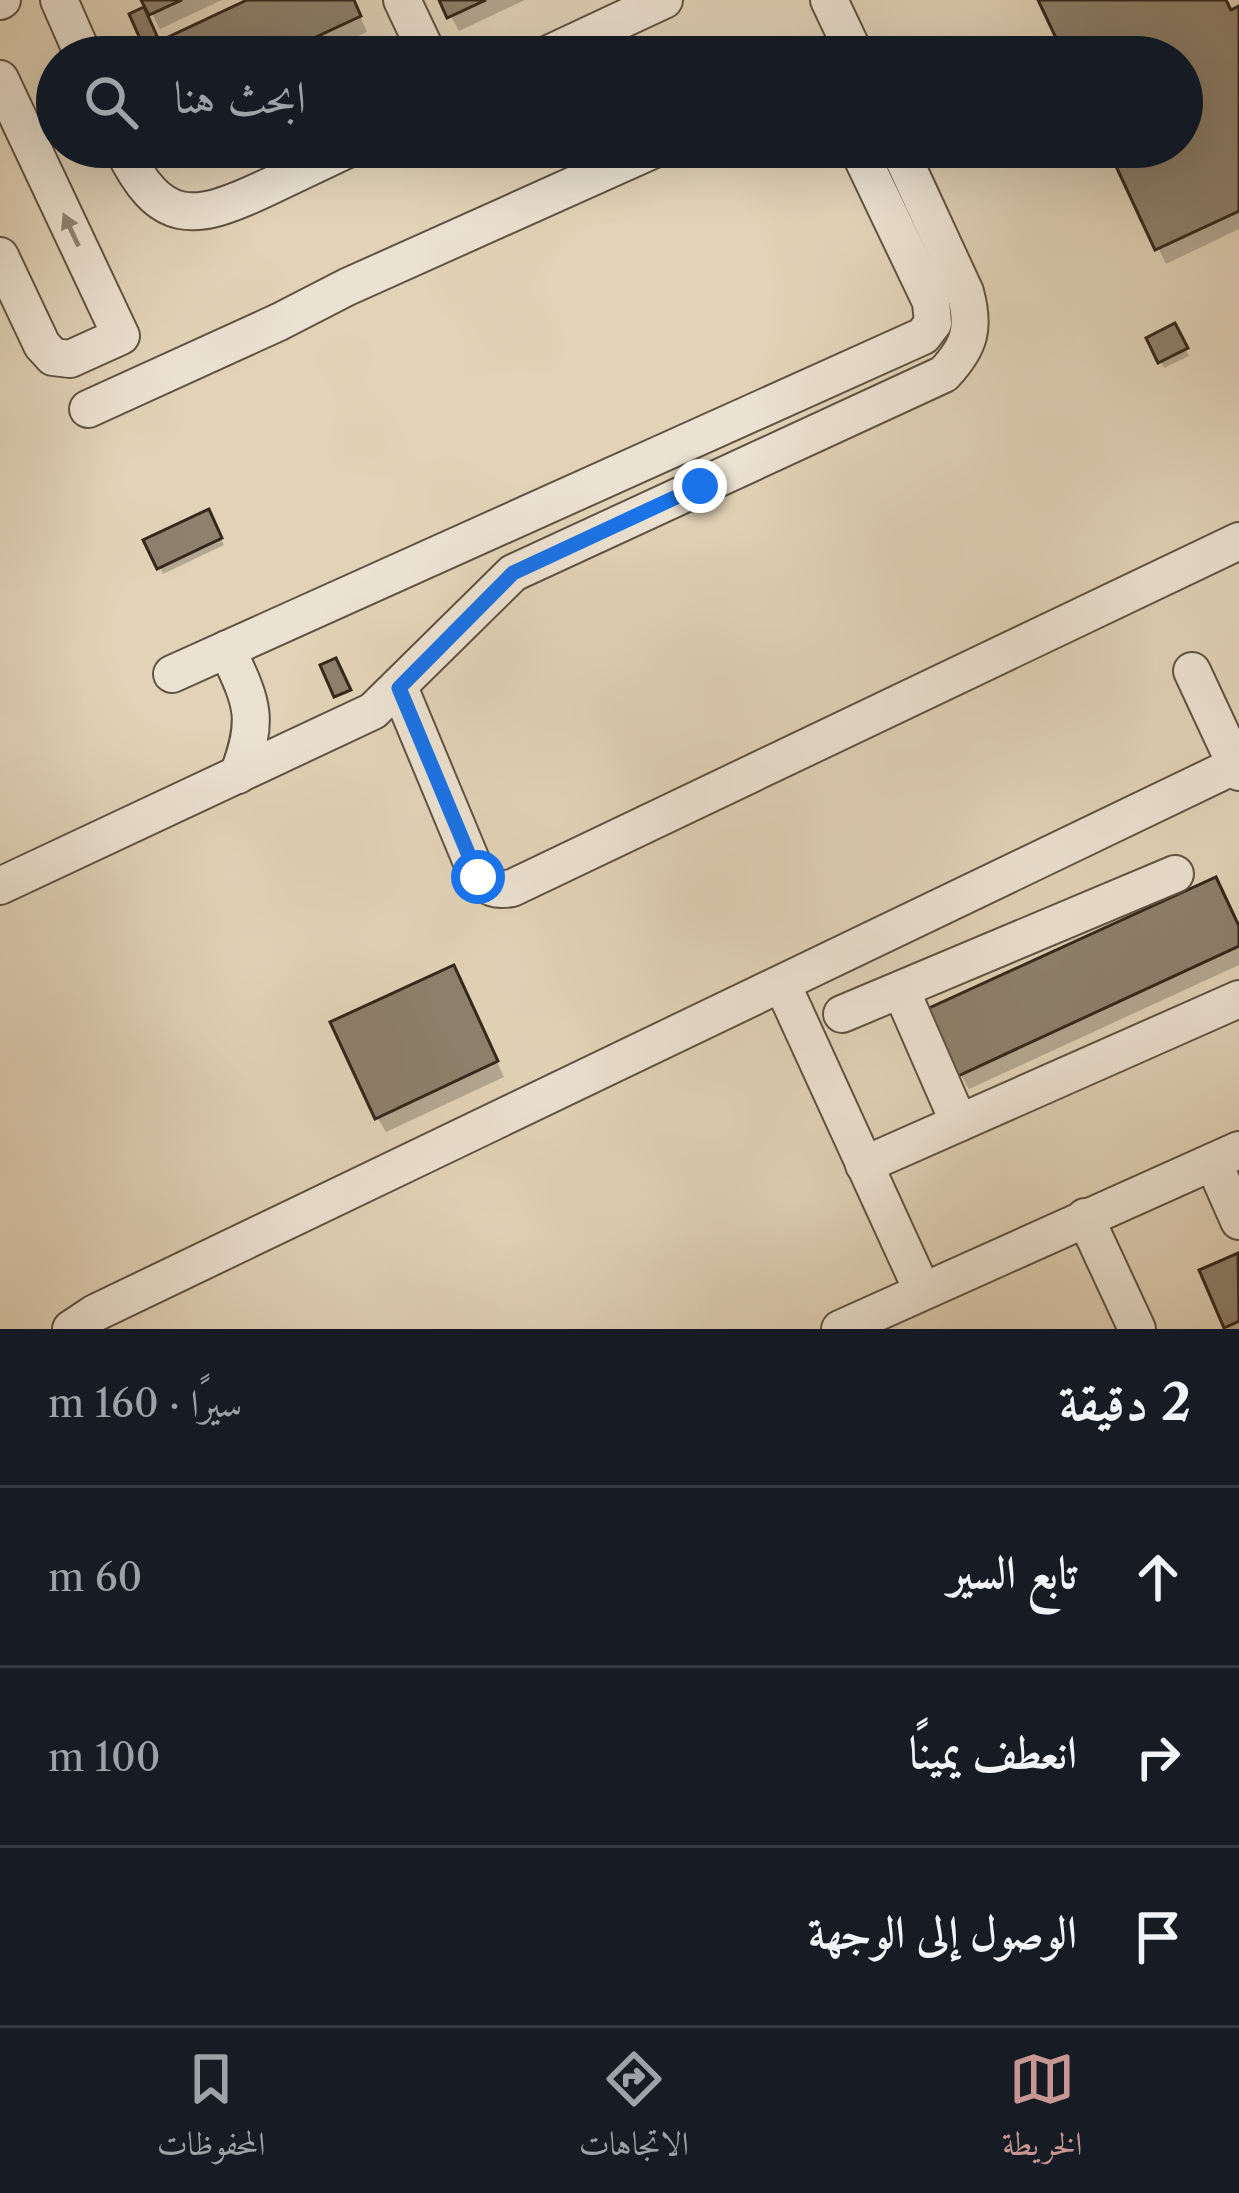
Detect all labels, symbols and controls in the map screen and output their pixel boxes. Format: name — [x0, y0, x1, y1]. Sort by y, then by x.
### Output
search box — [36, 36, 1203, 168]
icon: search — [78, 69, 144, 135]
text: ابحث هنا — [174, 69, 306, 125]
one-way arrow — [61, 212, 81, 247]
route end — [673, 459, 727, 513]
route start — [451, 850, 505, 904]
text: 2 دقيقة — [1059, 1371, 1191, 1433]
text: سيرًا · 160 m — [48, 1379, 242, 1427]
text: تابع السير — [948, 1544, 1077, 1600]
icon: ahead — [1125, 1544, 1191, 1610]
text: 60 m — [48, 1553, 142, 1601]
text: انعطف يمينًا — [909, 1724, 1077, 1780]
icon: right — [1125, 1724, 1191, 1790]
text: 100 m — [48, 1733, 161, 1781]
text: الوصول إلى الوجهة — [808, 1904, 1077, 1960]
icon: arrive — [1125, 1904, 1191, 1970]
tab: المحفوظات — [157, 2046, 265, 2176]
tab: الاتجاهات — [579, 2046, 689, 2176]
tab: الخريطة — [1002, 2046, 1082, 2176]

